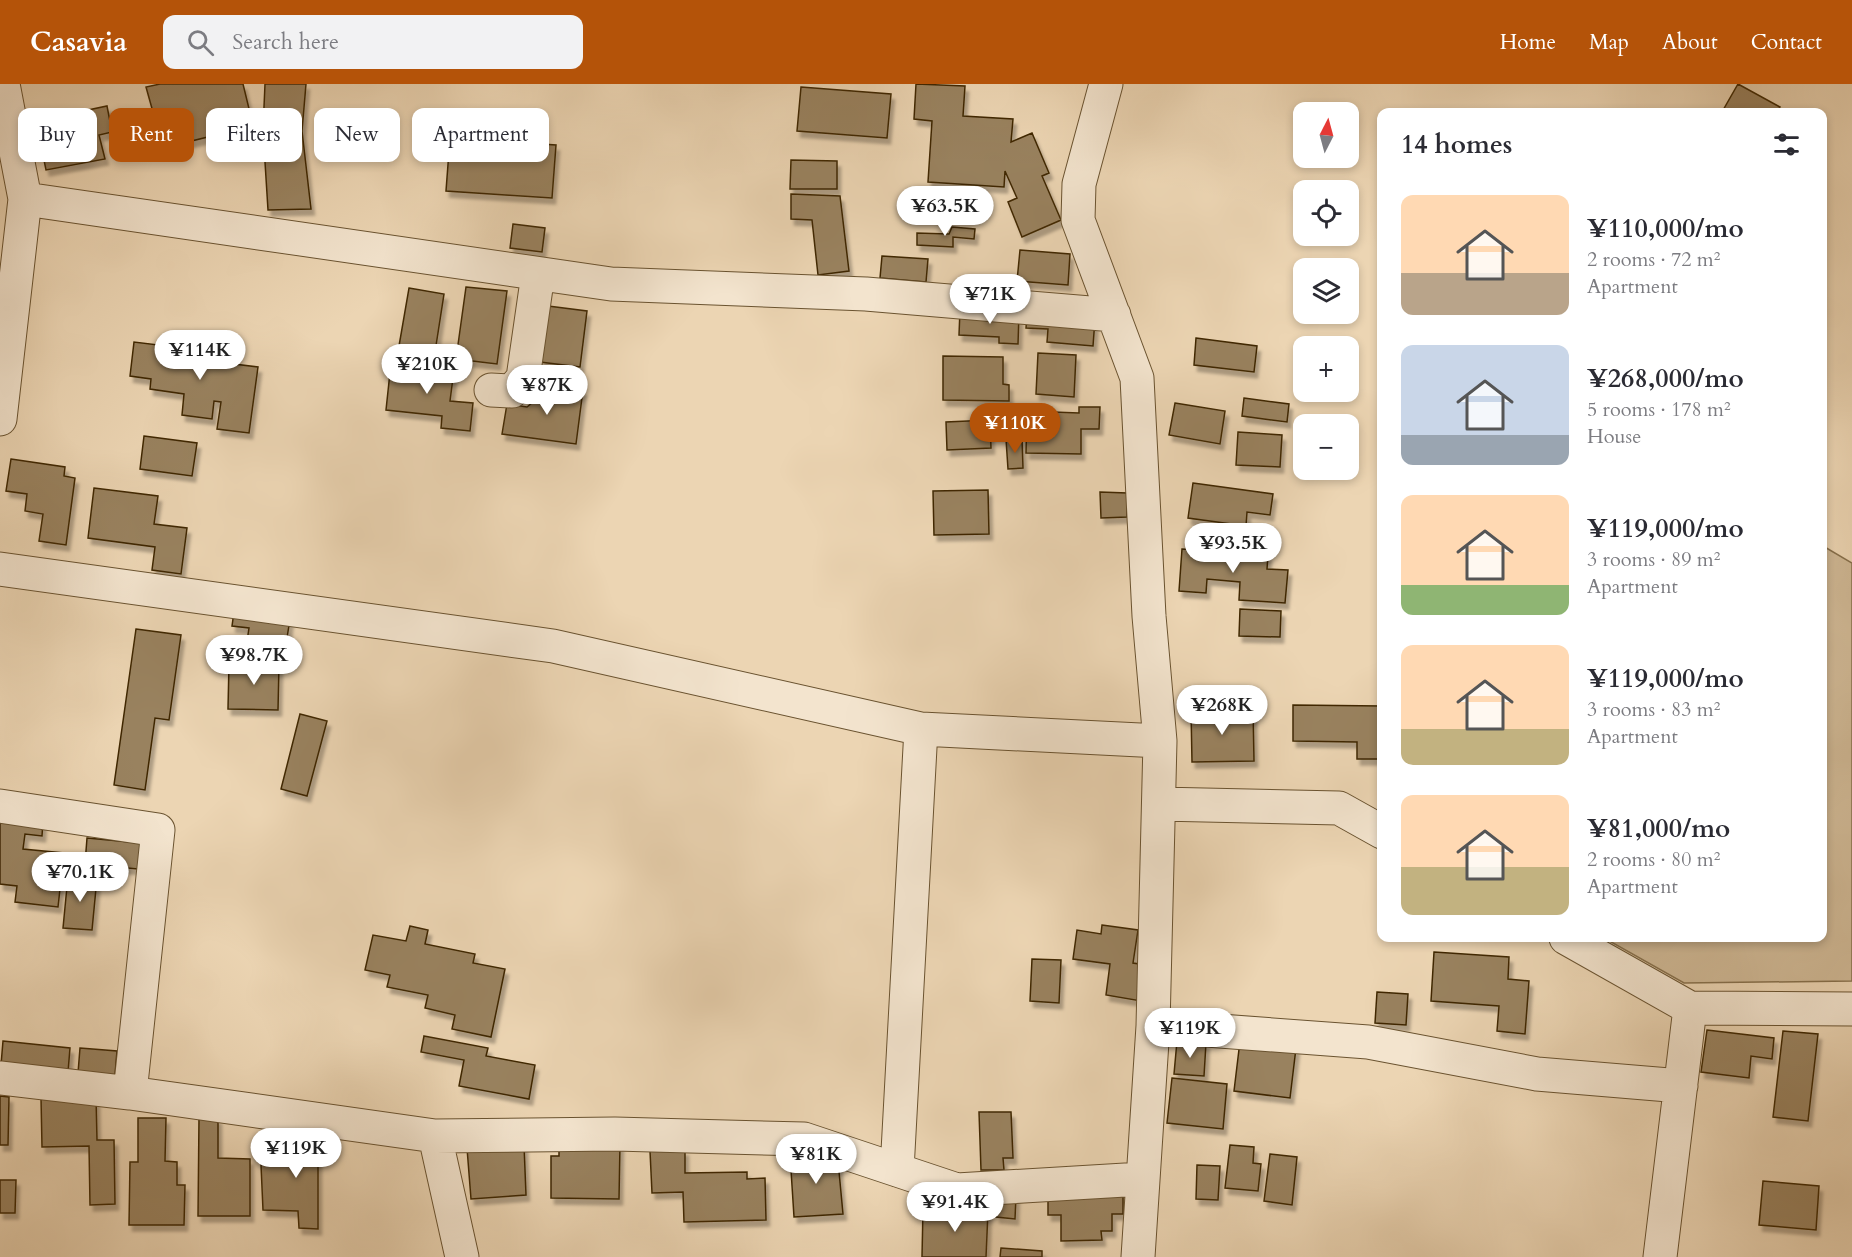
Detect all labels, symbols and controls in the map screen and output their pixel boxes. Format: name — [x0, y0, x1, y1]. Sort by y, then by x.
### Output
search box — [163, 15, 583, 69]
text: Casavia — [30, 23, 127, 61]
icon: search — [184, 26, 217, 59]
text: Search here — [232, 27, 339, 57]
text: Home — [1500, 28, 1556, 57]
text: Map — [1589, 28, 1629, 57]
text: About — [1662, 28, 1718, 57]
text: Contact — [1751, 28, 1822, 57]
north arrow — [1293, 102, 1359, 168]
map controls — [1293, 102, 1359, 480]
chip: Buy — [18, 108, 97, 162]
chip: Rent — [109, 108, 194, 162]
chip: Filters — [206, 108, 302, 162]
chip: New — [314, 108, 400, 162]
chip: Apartment — [412, 108, 549, 162]
text: 14 homes — [1401, 127, 1512, 162]
icon: filters — [1770, 128, 1803, 161]
button: locate — [1293, 180, 1359, 246]
pin: ¥63.5K — [896, 186, 994, 237]
text: ¥63.5K — [911, 192, 979, 219]
text: ¥110,000/mo — [1587, 211, 1744, 246]
icon: home — [1449, 219, 1521, 291]
text: 2 rooms · 72 m² — [1587, 246, 1720, 273]
button: layers — [1293, 258, 1359, 324]
text: Apartment — [1587, 273, 1678, 300]
pin: ¥71K — [954, 274, 1026, 325]
text: ¥71K — [964, 280, 1016, 307]
pin: ¥114K — [158, 330, 242, 381]
text: ¥114K — [169, 336, 231, 363]
button: + — [1293, 336, 1359, 402]
pin: ¥210K — [385, 344, 469, 395]
text: ¥210K — [396, 350, 458, 377]
text: ¥268,000/mo — [1587, 361, 1744, 396]
pin: ¥87K — [511, 365, 583, 416]
icon: home — [1449, 369, 1521, 441]
text: ¥87K — [521, 371, 573, 398]
text: 5 rooms · 178 m² — [1587, 396, 1731, 423]
pin: ¥110K — [973, 403, 1057, 454]
text: ¥110K — [984, 409, 1046, 436]
button: − — [1293, 414, 1359, 480]
text: House — [1587, 423, 1641, 450]
text: ¥119,000/mo — [1587, 511, 1744, 546]
icon: home — [1449, 519, 1521, 591]
pin: ¥93.5K — [1184, 523, 1282, 574]
text: ¥93.5K — [1199, 529, 1267, 556]
text: 3 rooms · 89 m² — [1587, 546, 1720, 573]
text: Apartment — [1587, 573, 1678, 600]
pin: ¥98.7K — [205, 635, 303, 686]
text: ¥98.7K — [220, 641, 288, 668]
text: ¥119,000/mo — [1587, 661, 1744, 696]
icon: home — [1449, 669, 1521, 741]
pin: ¥268K — [1180, 685, 1264, 736]
text: ¥268K — [1191, 691, 1253, 718]
text: 3 rooms · 83 m² — [1587, 696, 1720, 723]
text: Apartment — [1587, 723, 1678, 750]
text: ¥81,000/mo — [1587, 811, 1730, 846]
icon: home — [1449, 819, 1521, 891]
text: 2 rooms · 80 m² — [1587, 846, 1720, 873]
pin: ¥70.1K — [31, 852, 129, 903]
text: ¥70.1K — [46, 858, 114, 885]
text: Apartment — [1587, 873, 1678, 900]
pin: ¥119K — [1148, 1008, 1232, 1059]
text: ¥119K — [1159, 1014, 1221, 1041]
pin: ¥119K — [254, 1128, 338, 1179]
text: ¥119K — [265, 1134, 327, 1161]
pin: ¥81K — [780, 1134, 852, 1185]
text: ¥81K — [790, 1140, 842, 1167]
pin: ¥91.4K — [906, 1182, 1004, 1233]
text: ¥91.4K — [921, 1188, 989, 1215]

